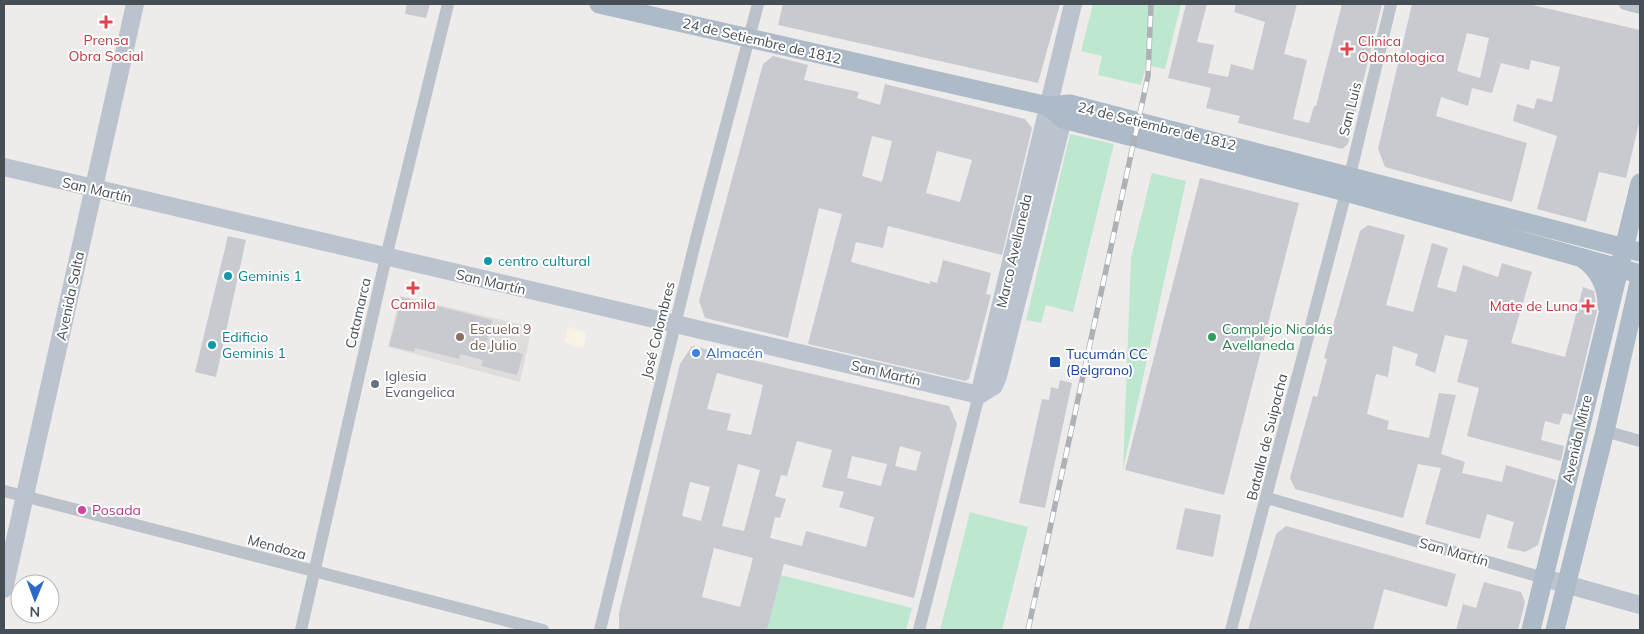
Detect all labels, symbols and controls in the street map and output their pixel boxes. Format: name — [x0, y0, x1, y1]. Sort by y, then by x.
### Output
street label: 24 de Setiembre de 1812 — [681, 14, 843, 68]
marker: Prensa Obra Social — [99, 15, 113, 29]
place label: Prensa Obra Social — [69, 31, 143, 65]
place label: Clinica Odontologica — [1358, 32, 1445, 66]
marker: Clinica Odontologica — [1340, 42, 1354, 56]
street label: San Luis — [1335, 80, 1365, 138]
street label: 24 de Setiembre de 1812 — [1076, 98, 1238, 154]
street label: San Martín — [60, 173, 134, 207]
street label: Marco Avellaneda — [992, 192, 1036, 310]
street label: Avenida Salta — [52, 250, 88, 342]
place label: centro cultural — [498, 252, 590, 270]
marker: centro cultural — [482, 255, 494, 267]
street label: San Martín — [454, 265, 528, 299]
place label: Geminis 1 — [238, 267, 302, 285]
marker: Geminis 1 — [222, 270, 234, 282]
street label: Catamarca — [341, 276, 375, 350]
street label: José Colombres — [637, 280, 679, 380]
marker: Camila — [407, 282, 419, 294]
place label: Camila — [390, 295, 436, 313]
place label: Mate de Luna — [1490, 297, 1578, 315]
marker: Mate de Luna — [1582, 300, 1594, 312]
place label: Escuela 9 de Julio — [470, 320, 531, 354]
place label: Complejo Nicolás Avellaneda — [1222, 320, 1333, 354]
place label: Edificio Geminis 1 — [222, 328, 286, 362]
marker: Escuela 9 de Julio — [454, 331, 466, 343]
marker: Complejo Nicolás Avellaneda — [1206, 331, 1218, 343]
marker: Edificio Geminis 1 — [206, 339, 218, 351]
place label: Almacén — [706, 344, 763, 362]
place label: Tucumán CC (Belgrano) — [1066, 345, 1148, 379]
marker: Almacén — [690, 347, 702, 359]
marker: Tucumán CC (Belgrano) — [1048, 355, 1062, 369]
street label: San Martín — [849, 356, 923, 390]
place label: Iglesia Evangelica — [385, 367, 455, 401]
street label: Batalla de Suipacha — [1243, 372, 1291, 502]
marker: Iglesia Evangelica — [369, 378, 381, 390]
street label: Avenida Mitre — [1558, 393, 1596, 485]
place label: Posada — [92, 501, 141, 519]
marker: Posada — [76, 504, 88, 516]
street label: Mendoza — [246, 531, 308, 563]
street label: San Martín — [1417, 534, 1491, 570]
north arrow — [10, 574, 60, 624]
text: N — [29, 603, 40, 621]

